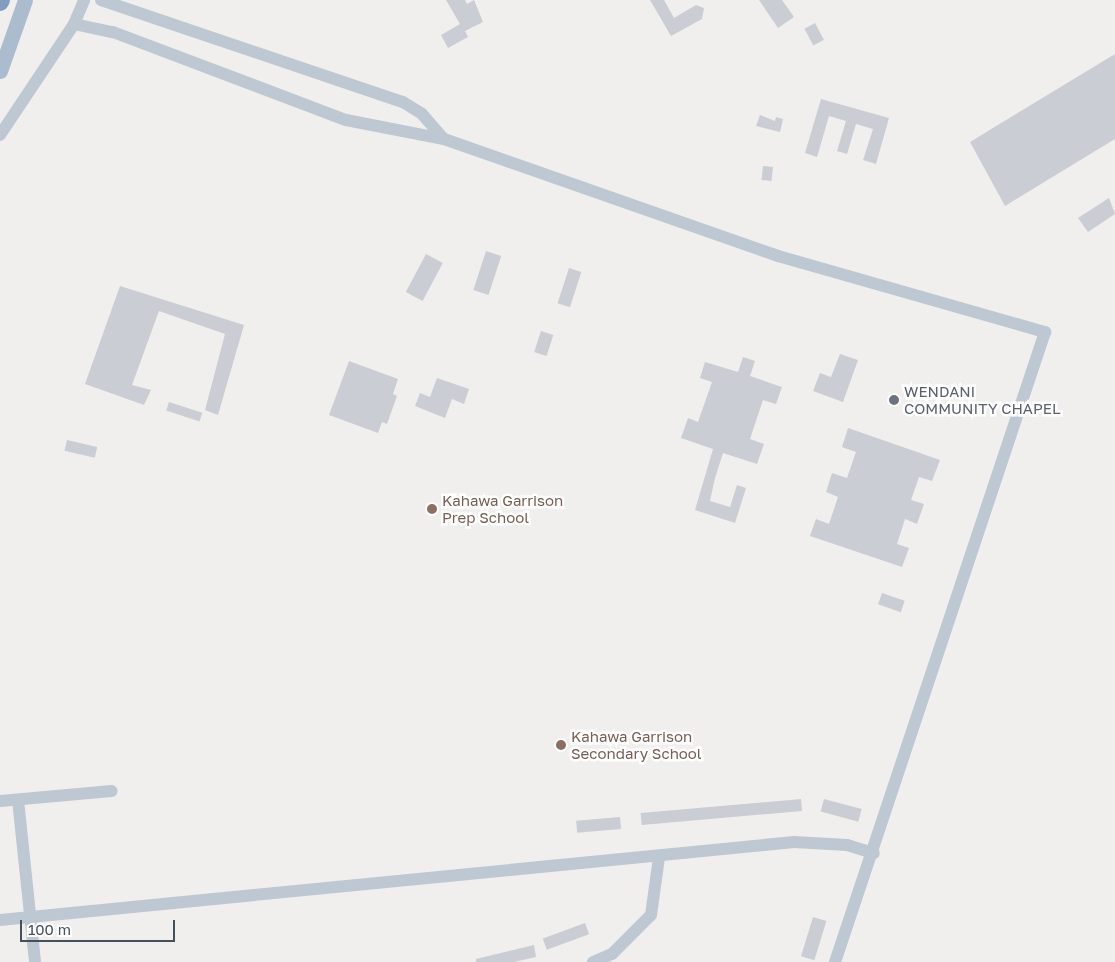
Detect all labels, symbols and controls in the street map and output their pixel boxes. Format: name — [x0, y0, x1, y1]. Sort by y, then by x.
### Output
place label: WENDANI COMMUNITY CHAPEL — [904, 382, 1060, 417]
marker: WENDANI COMMUNITY CHAPEL — [888, 394, 900, 406]
place label: Kahawa Garrison Prep School — [442, 491, 563, 526]
marker: Kahawa Garrison Prep School — [426, 503, 438, 515]
place label: Kahawa Garrison Secondary School — [571, 727, 702, 762]
marker: Kahawa Garrison Secondary School — [555, 739, 567, 751]
scale bar — [22, 910, 178, 942]
text: 100 m — [28, 920, 71, 938]

